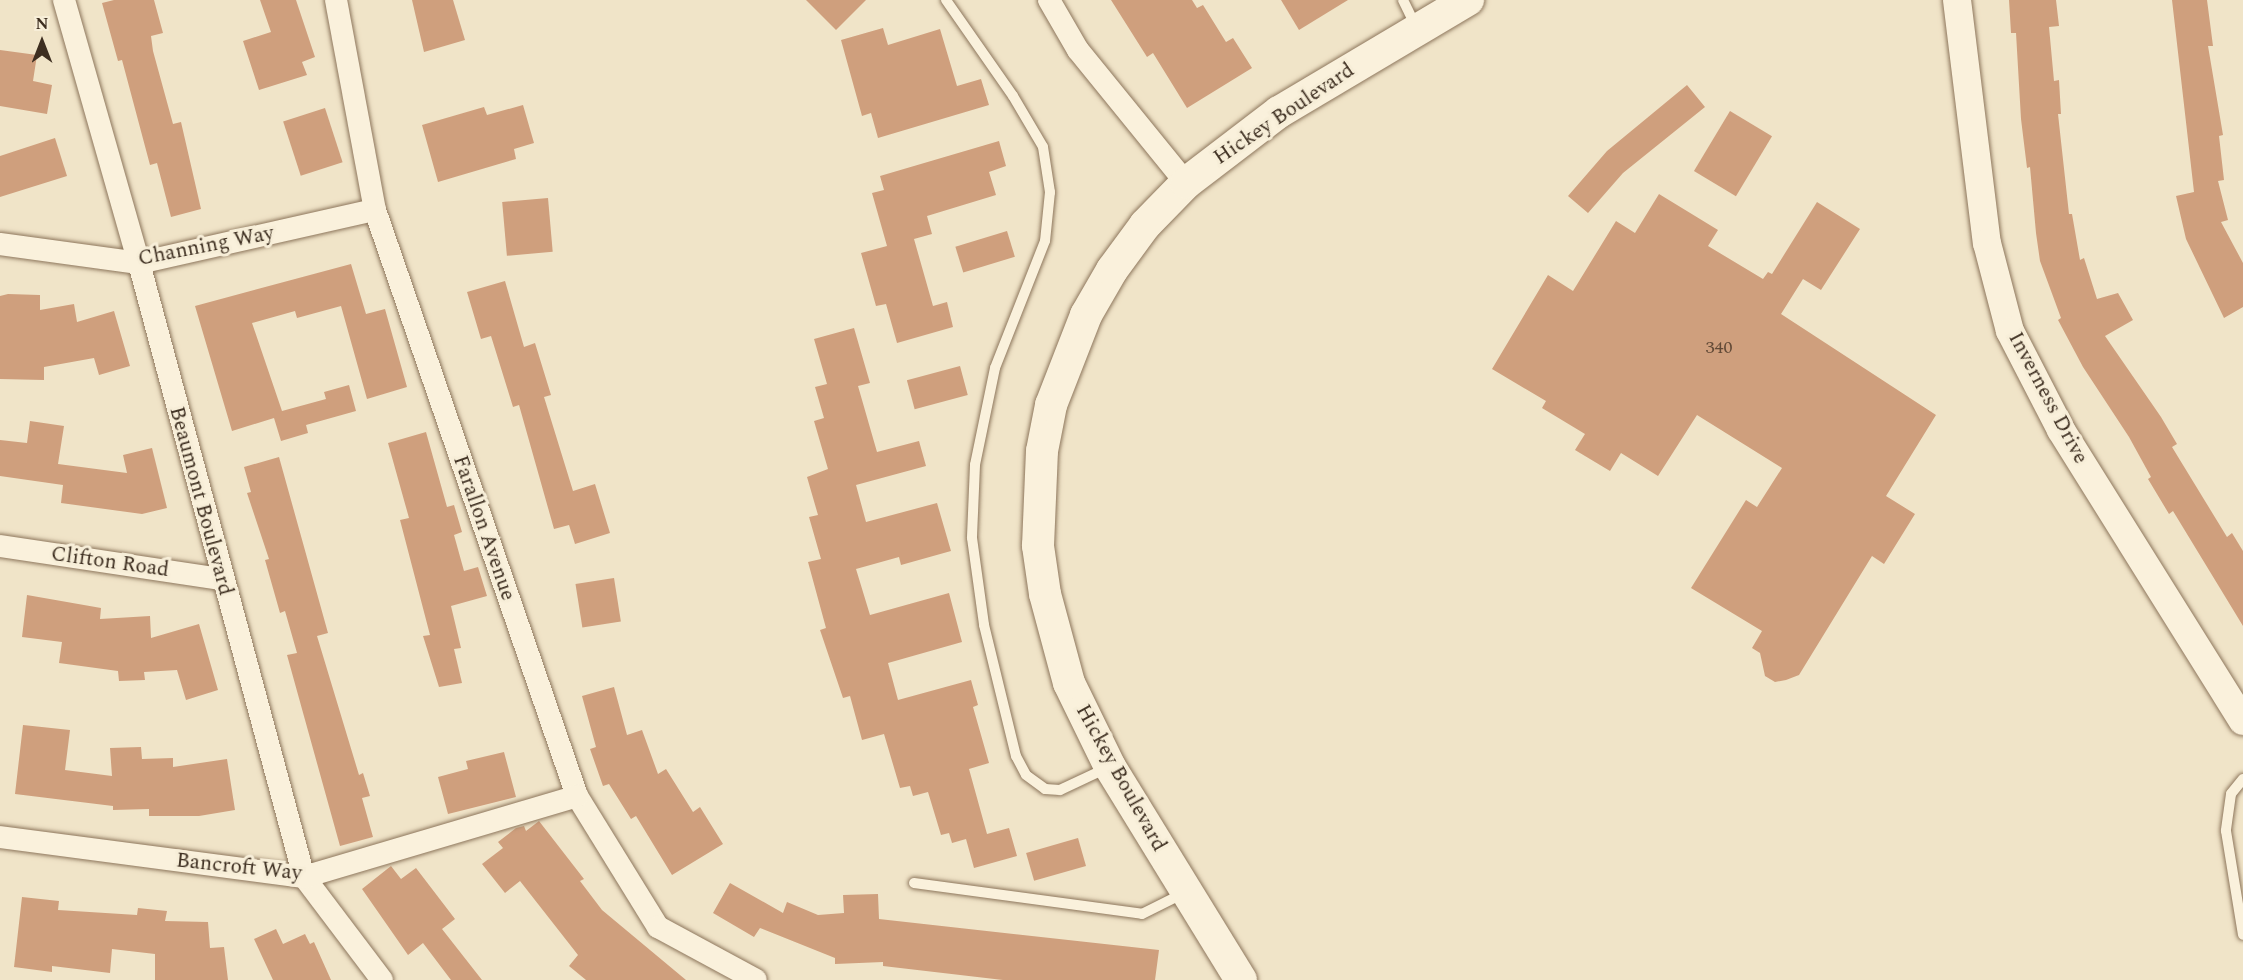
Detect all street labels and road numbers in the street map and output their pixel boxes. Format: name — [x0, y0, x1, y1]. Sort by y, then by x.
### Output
street label: Hickey Boulevard — [1209, 58, 1359, 170]
street label: Channing Way — [136, 220, 276, 272]
street label: Inverness Drive — [2003, 328, 2093, 468]
street label: Beaumont Boulevard — [164, 404, 238, 598]
street label: Farallon Avenue — [447, 452, 521, 604]
street label: Clifton Road — [49, 541, 171, 583]
street label: Hickey Boulevard — [1070, 700, 1172, 856]
street label: Bancroft Way — [175, 848, 303, 886]

